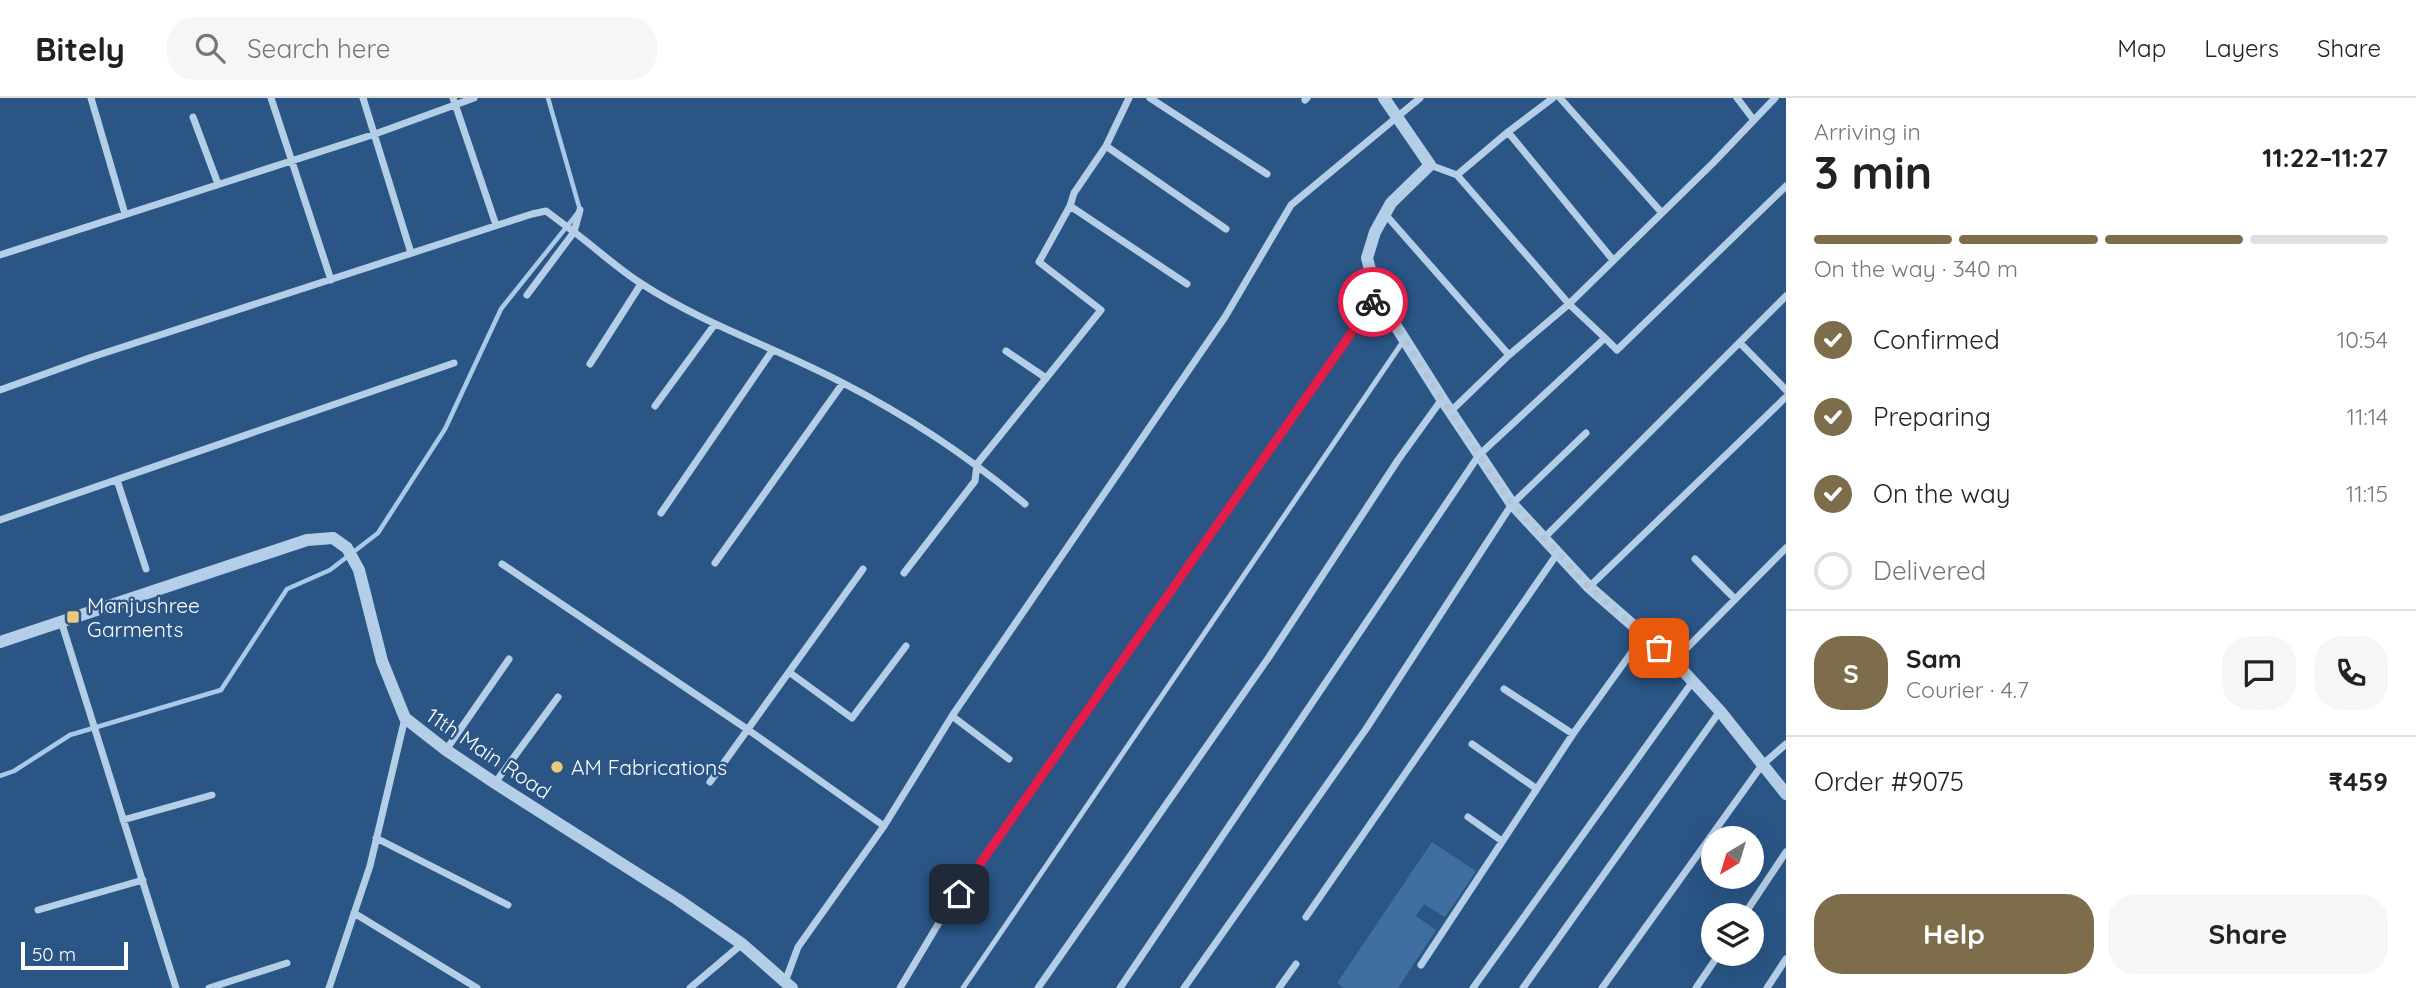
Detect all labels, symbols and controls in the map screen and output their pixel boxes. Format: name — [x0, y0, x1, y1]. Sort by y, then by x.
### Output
search box — [167, 17, 657, 80]
text: Bitely — [35, 28, 125, 69]
icon: search — [191, 29, 229, 67]
text: Search here — [247, 32, 391, 65]
text: Map — [2117, 33, 2166, 63]
text: Layers — [2204, 33, 2279, 63]
text: Share — [2317, 33, 2381, 63]
text: Arriving in — [1814, 117, 1921, 146]
text: 11:22–11:27 — [2262, 141, 2388, 174]
text: 3 min — [1814, 143, 1932, 201]
text: On the way · 340 m — [1814, 254, 2018, 283]
courier — [1338, 267, 1408, 337]
icon: bike — [1354, 283, 1392, 321]
icon: check — [1814, 321, 1852, 359]
text: Confirmed — [1873, 323, 2000, 356]
text: 10:54 — [2337, 325, 2388, 354]
icon: check — [1814, 398, 1852, 436]
text: Preparing — [1873, 400, 1991, 433]
text: 11:14 — [2346, 402, 2388, 431]
icon: check — [1814, 475, 1852, 513]
text: On the way — [1873, 477, 2011, 510]
text: 11:15 — [2346, 479, 2388, 508]
text: Delivered — [1873, 554, 1986, 587]
place label: Manjushree Garments — [87, 592, 200, 642]
marker: Manjushree Garments — [65, 609, 81, 625]
pin — [1629, 618, 1689, 678]
icon: bag — [1640, 629, 1678, 667]
button: chat — [2222, 636, 2296, 710]
button: phone — [2314, 636, 2388, 710]
text: Sam — [1906, 642, 1962, 675]
text: S — [1843, 657, 1859, 690]
text: Courier · 4.7 — [1906, 675, 2029, 704]
street label: 11th Main Road — [422, 702, 556, 804]
place label: AM Fabrications — [571, 754, 727, 780]
marker: AM Fabrications — [549, 759, 565, 775]
text: Order #9075 — [1814, 765, 1964, 798]
text: ₹459 — [2329, 765, 2388, 798]
north arrow — [1701, 826, 1764, 889]
map controls — [1701, 826, 1764, 966]
pin — [929, 864, 989, 924]
icon: home — [940, 875, 978, 913]
button: Help — [1814, 894, 2094, 974]
button: Share — [2108, 894, 2388, 974]
button: layers — [1701, 903, 1764, 966]
scale bar — [21, 939, 128, 971]
text: 50 m — [32, 942, 76, 966]

